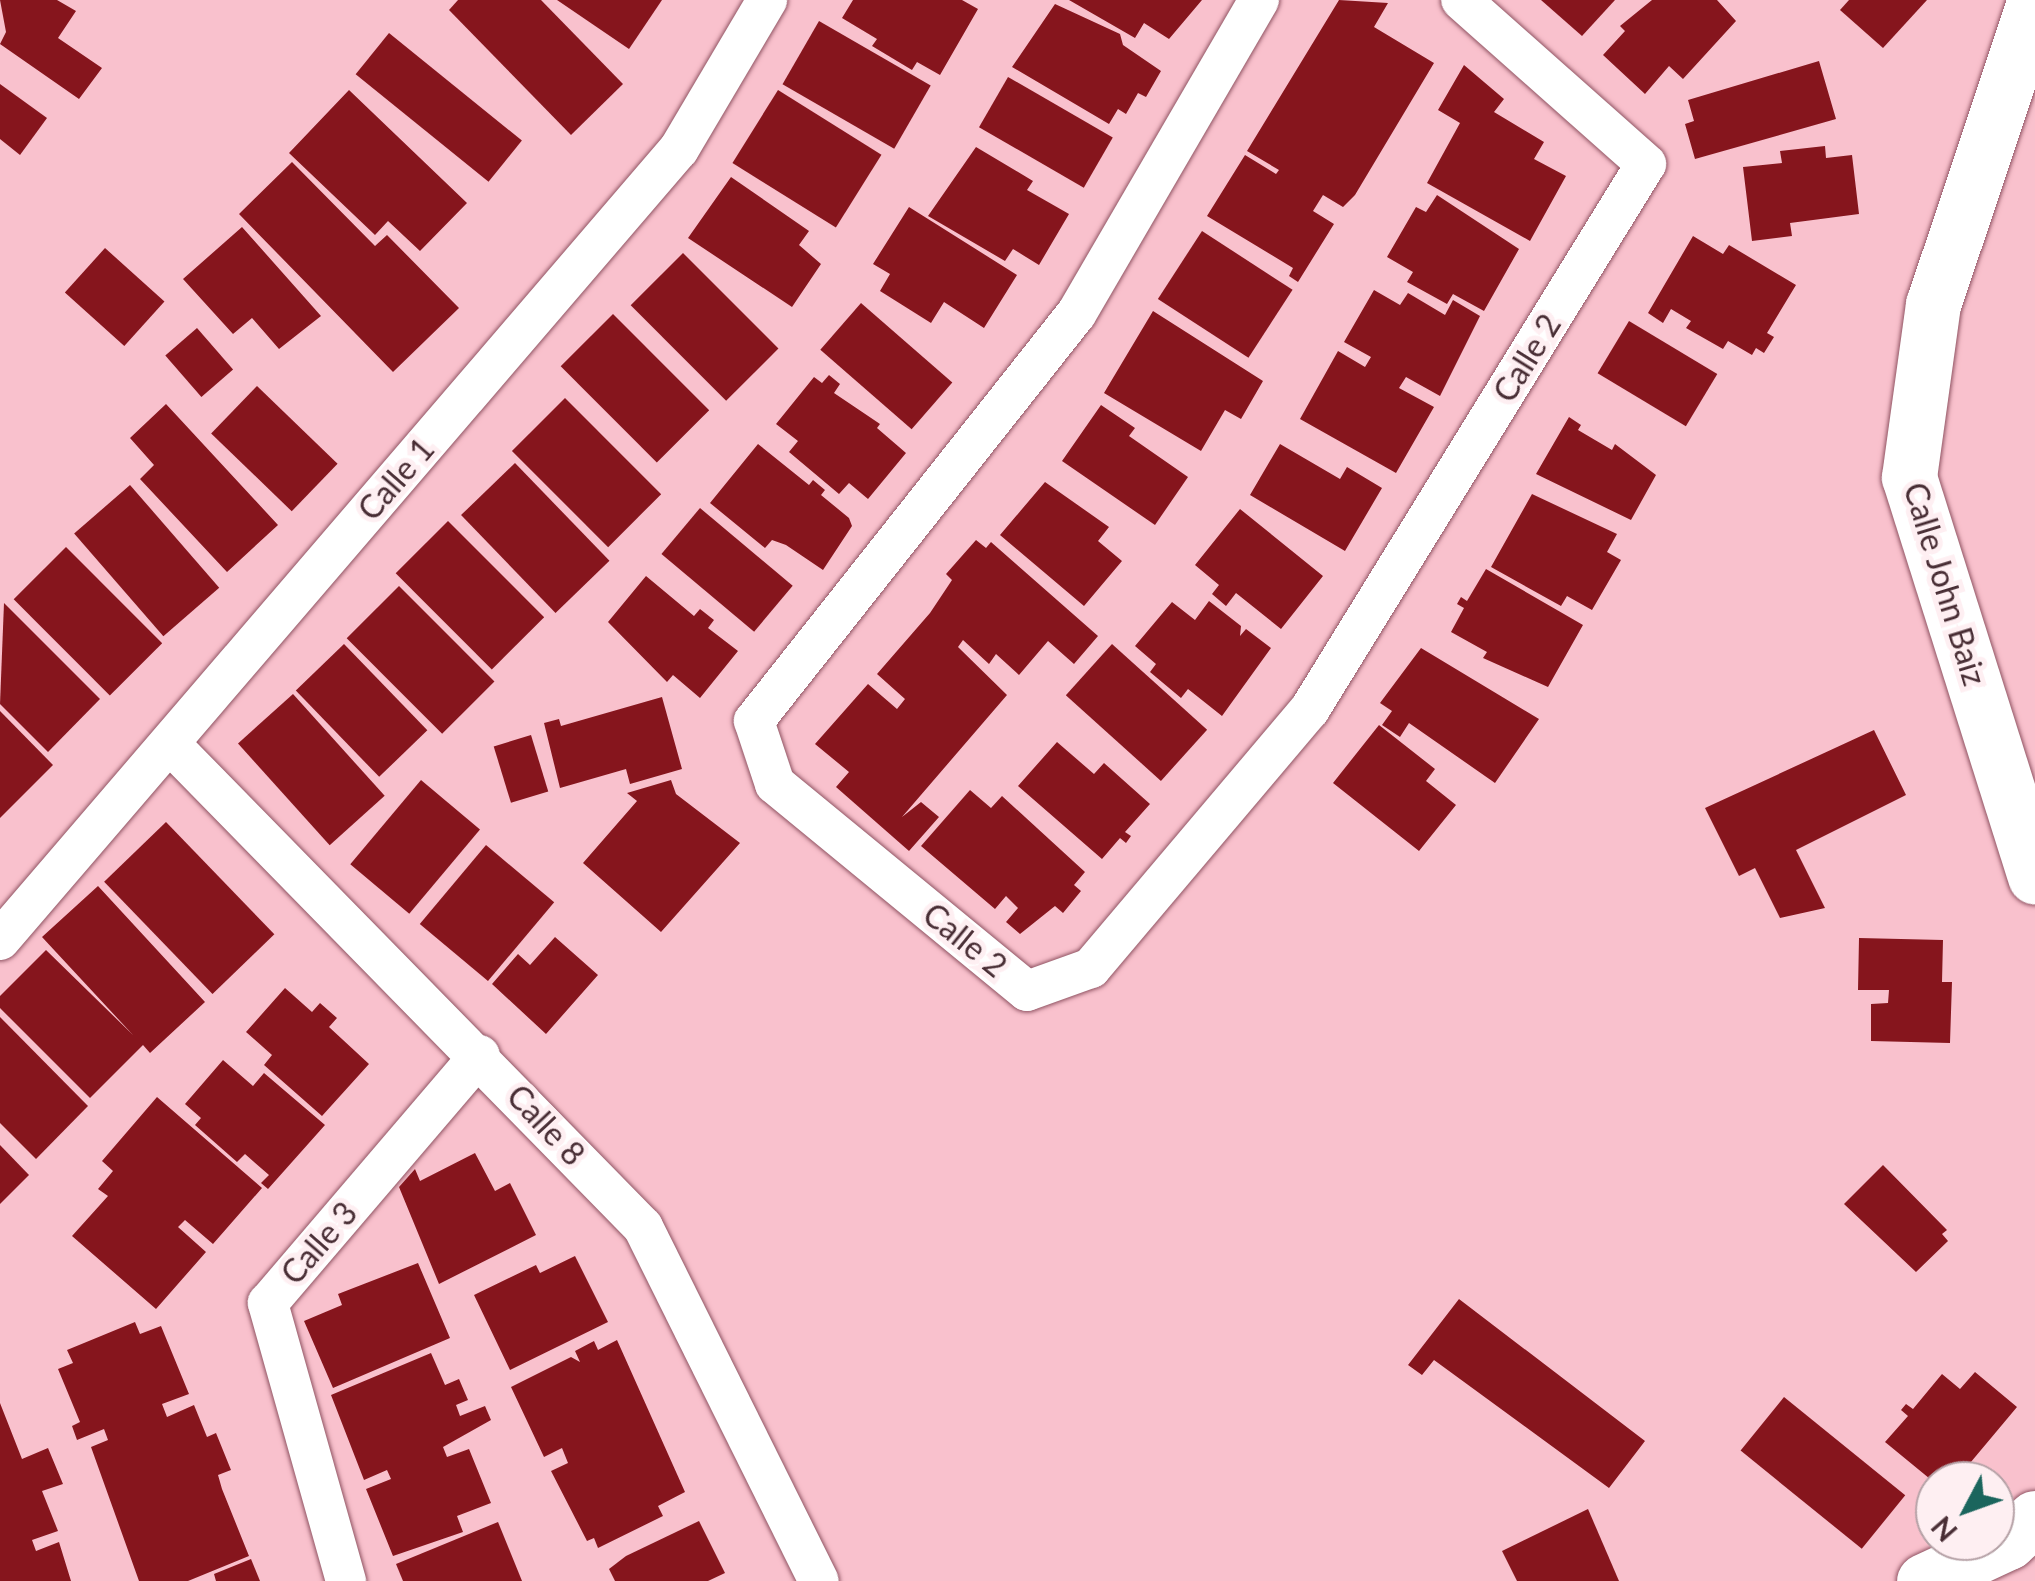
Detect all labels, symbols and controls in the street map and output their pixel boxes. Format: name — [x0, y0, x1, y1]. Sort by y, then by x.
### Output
street label: Calle 2 — [1485, 307, 1569, 409]
street label: Calle 1 — [350, 430, 442, 528]
street label: Calle John Baiz — [1896, 478, 1994, 690]
street label: Calle 2 — [916, 895, 1014, 985]
street label: Calle 8 — [499, 1077, 593, 1173]
street label: Calle 3 — [273, 1194, 365, 1292]
north arrow — [1915, 1461, 2015, 1561]
text: N — [1924, 1510, 1964, 1549]

